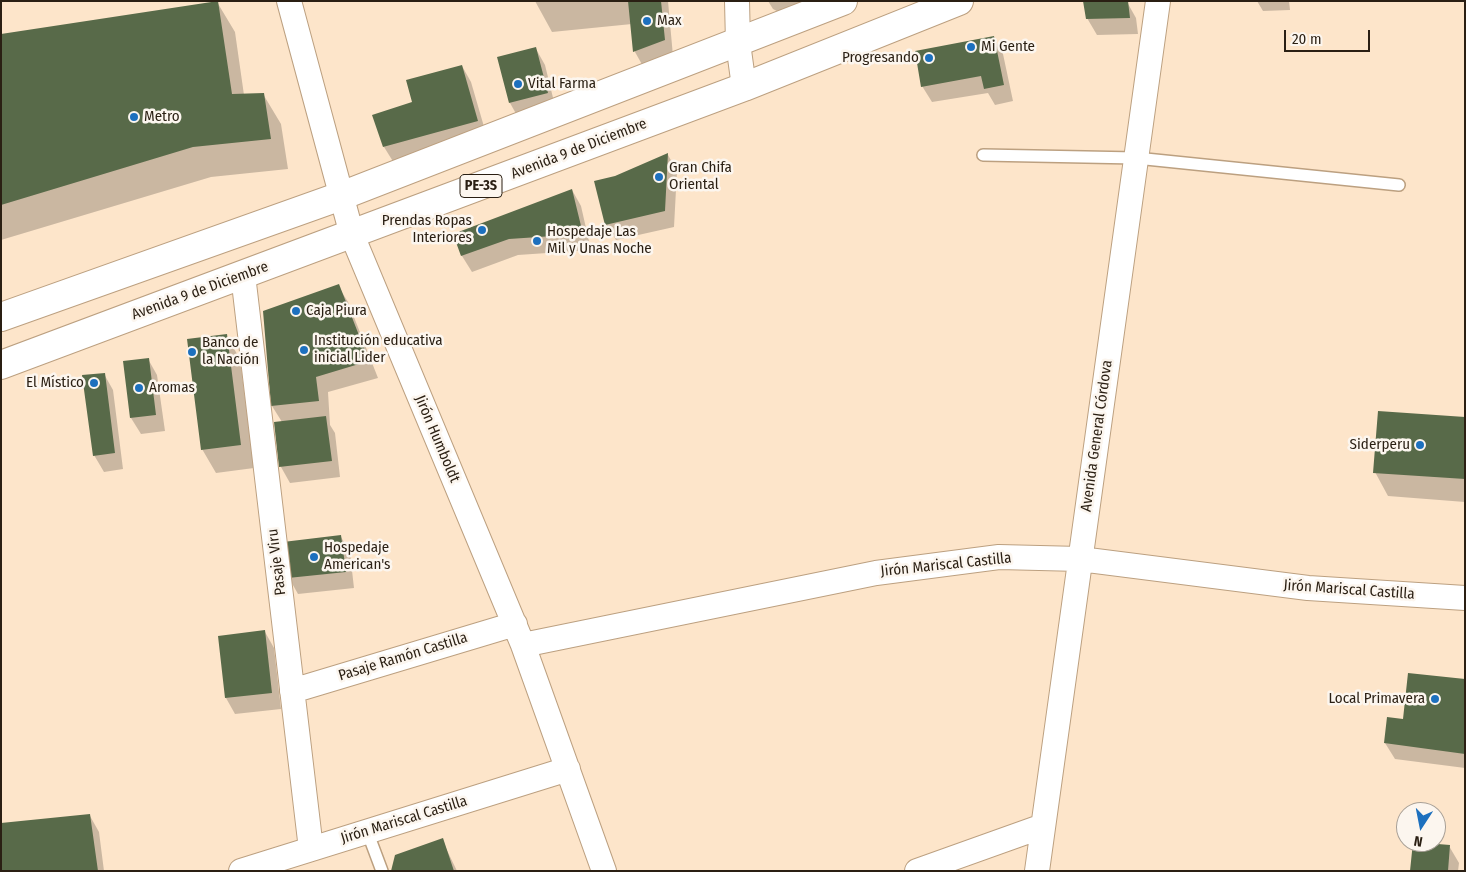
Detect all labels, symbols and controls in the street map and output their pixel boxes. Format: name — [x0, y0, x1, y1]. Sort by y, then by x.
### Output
place label: Max — [657, 12, 682, 30]
marker: Max — [641, 15, 653, 27]
scale bar — [1286, 20, 1372, 52]
text: 20 m — [1292, 30, 1322, 48]
place label: Mi Gente — [981, 38, 1035, 56]
marker: Mi Gente — [965, 41, 977, 53]
place label: Progresando — [842, 49, 919, 67]
marker: Progresando — [923, 52, 935, 64]
place label: Vital Farma — [528, 75, 596, 93]
marker: Vital Farma — [512, 78, 524, 90]
place label: Metro — [144, 108, 180, 126]
marker: Metro — [128, 111, 140, 123]
street label: Avenida 9 de Diciembre — [508, 115, 650, 183]
place label: Gran Chifa Oriental — [669, 159, 732, 194]
marker: Gran Chifa Oriental — [653, 171, 665, 183]
road number: PE-3S — [460, 175, 502, 198]
place label: Prendas Ropas Interiores — [382, 212, 472, 247]
place label: Hospedaje Las Mil y Unas Noche — [547, 223, 652, 258]
marker: Prendas Ropas Interiores — [476, 224, 488, 236]
marker: Hospedaje Las Mil y Unas Noche — [531, 235, 543, 247]
street label: Avenida 9 de Diciembre — [129, 258, 271, 324]
place label: Caja Piura — [306, 302, 367, 320]
marker: Caja Piura — [290, 305, 302, 317]
place label: Institución educativa inicial Lider — [314, 332, 443, 367]
place label: Banco de la Nación — [202, 334, 259, 369]
marker: Institución educativa inicial Lider — [298, 344, 310, 356]
marker: Banco de la Nación — [186, 346, 198, 358]
street label: Avenida General Córdova — [1077, 359, 1117, 513]
place label: El Místico — [26, 374, 84, 392]
marker: El Místico — [88, 377, 100, 389]
place label: Aromas — [149, 379, 195, 397]
marker: Aromas — [133, 382, 145, 394]
street label: Jirón Humboldt — [411, 393, 463, 485]
place label: Siderperu — [1350, 436, 1410, 454]
marker: Siderperu — [1414, 439, 1426, 451]
street label: Pasaje Viru — [264, 528, 290, 596]
place label: Hospedaje American's — [324, 539, 391, 574]
street label: Jirón Mariscal Castilla — [880, 549, 1012, 581]
marker: Hospedaje American's — [308, 551, 320, 563]
street label: Jirón Mariscal Castilla — [1283, 576, 1415, 604]
street label: Pasaje Ramón Castilla — [336, 629, 470, 685]
place label: Local Primavera — [1328, 690, 1425, 708]
marker: Local Primavera — [1429, 693, 1441, 705]
street label: Jirón Mariscal Castilla — [339, 792, 469, 848]
north arrow — [1396, 802, 1446, 852]
text: N — [1413, 832, 1424, 850]

